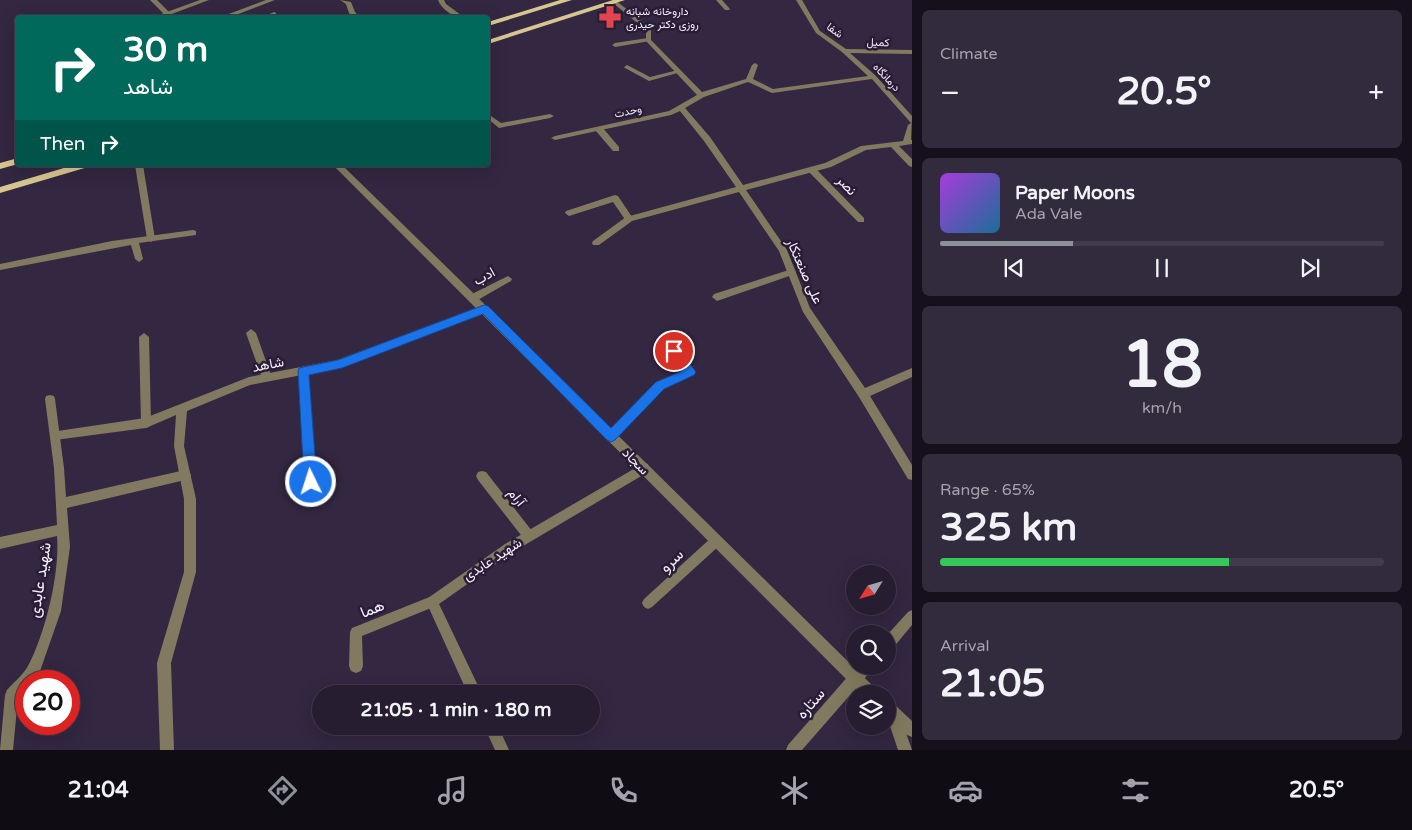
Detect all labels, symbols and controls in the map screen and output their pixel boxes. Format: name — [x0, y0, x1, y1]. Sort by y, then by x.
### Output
pharmacy icon: داروخانه شبانه روزی دکتر حیدری — [597, 4, 623, 30]
place label: داروخانه شبانه روزی دکتر حیدری — [626, 5, 699, 31]
street label: شفا — [824, 20, 846, 41]
text: 30 m — [123, 29, 208, 71]
icon: right — [40, 35, 105, 100]
street label: کمیل — [866, 36, 890, 49]
text: Climate — [940, 44, 998, 64]
street label: درمانگاه — [870, 61, 903, 94]
text: 20.5° — [1117, 69, 1212, 115]
text: شاهد — [123, 74, 173, 100]
text: − — [940, 76, 960, 110]
text: + — [1368, 76, 1384, 110]
street label: وحدت — [613, 102, 643, 121]
icon: right — [95, 130, 123, 158]
text: Then — [40, 133, 85, 155]
street label: نصر — [832, 171, 860, 199]
text: Paper Moons — [1015, 182, 1135, 204]
text: Ada Vale — [1015, 204, 1082, 224]
street label: علی صنعتکار — [782, 235, 827, 307]
icon: previous — [1000, 254, 1028, 282]
icon: pause — [1148, 254, 1176, 282]
icon: next — [1296, 254, 1324, 282]
street label: ادب — [470, 264, 498, 289]
text: 18 — [1121, 326, 1203, 405]
pin — [653, 330, 695, 372]
icon: arrive — [660, 337, 688, 365]
street label: شاهد — [251, 353, 285, 376]
text: km/h — [1142, 398, 1182, 418]
street label: سجاد — [619, 444, 653, 478]
position arrow — [284, 455, 336, 507]
text: Range · 65% — [940, 480, 1035, 500]
street label: آرام — [504, 485, 530, 511]
text: 325 km — [940, 505, 1077, 551]
street label: شهید عابدی — [460, 534, 525, 585]
street label: شهید عابدی — [24, 541, 56, 619]
street label: سرو — [655, 545, 688, 577]
north arrow — [846, 565, 896, 615]
map controls — [846, 565, 896, 735]
street label: هما — [357, 595, 387, 623]
button: search — [846, 625, 896, 675]
text: Arrival — [940, 636, 989, 656]
text: 21:05 — [940, 661, 1045, 707]
speed limit sign: 20 — [15, 670, 80, 735]
street label: ستاره — [792, 684, 830, 723]
button: layers — [846, 685, 896, 735]
text: 21:05 · 1 min · 180 m — [360, 699, 552, 721]
icon: directions — [265, 773, 300, 808]
icon: music — [435, 773, 470, 808]
icon: phone — [606, 773, 641, 808]
icon: climate — [777, 773, 812, 808]
icon: car — [948, 773, 983, 808]
icon: filters — [1118, 773, 1153, 808]
text: 21:04 — [68, 777, 129, 803]
text: 20.5° — [1289, 777, 1344, 803]

